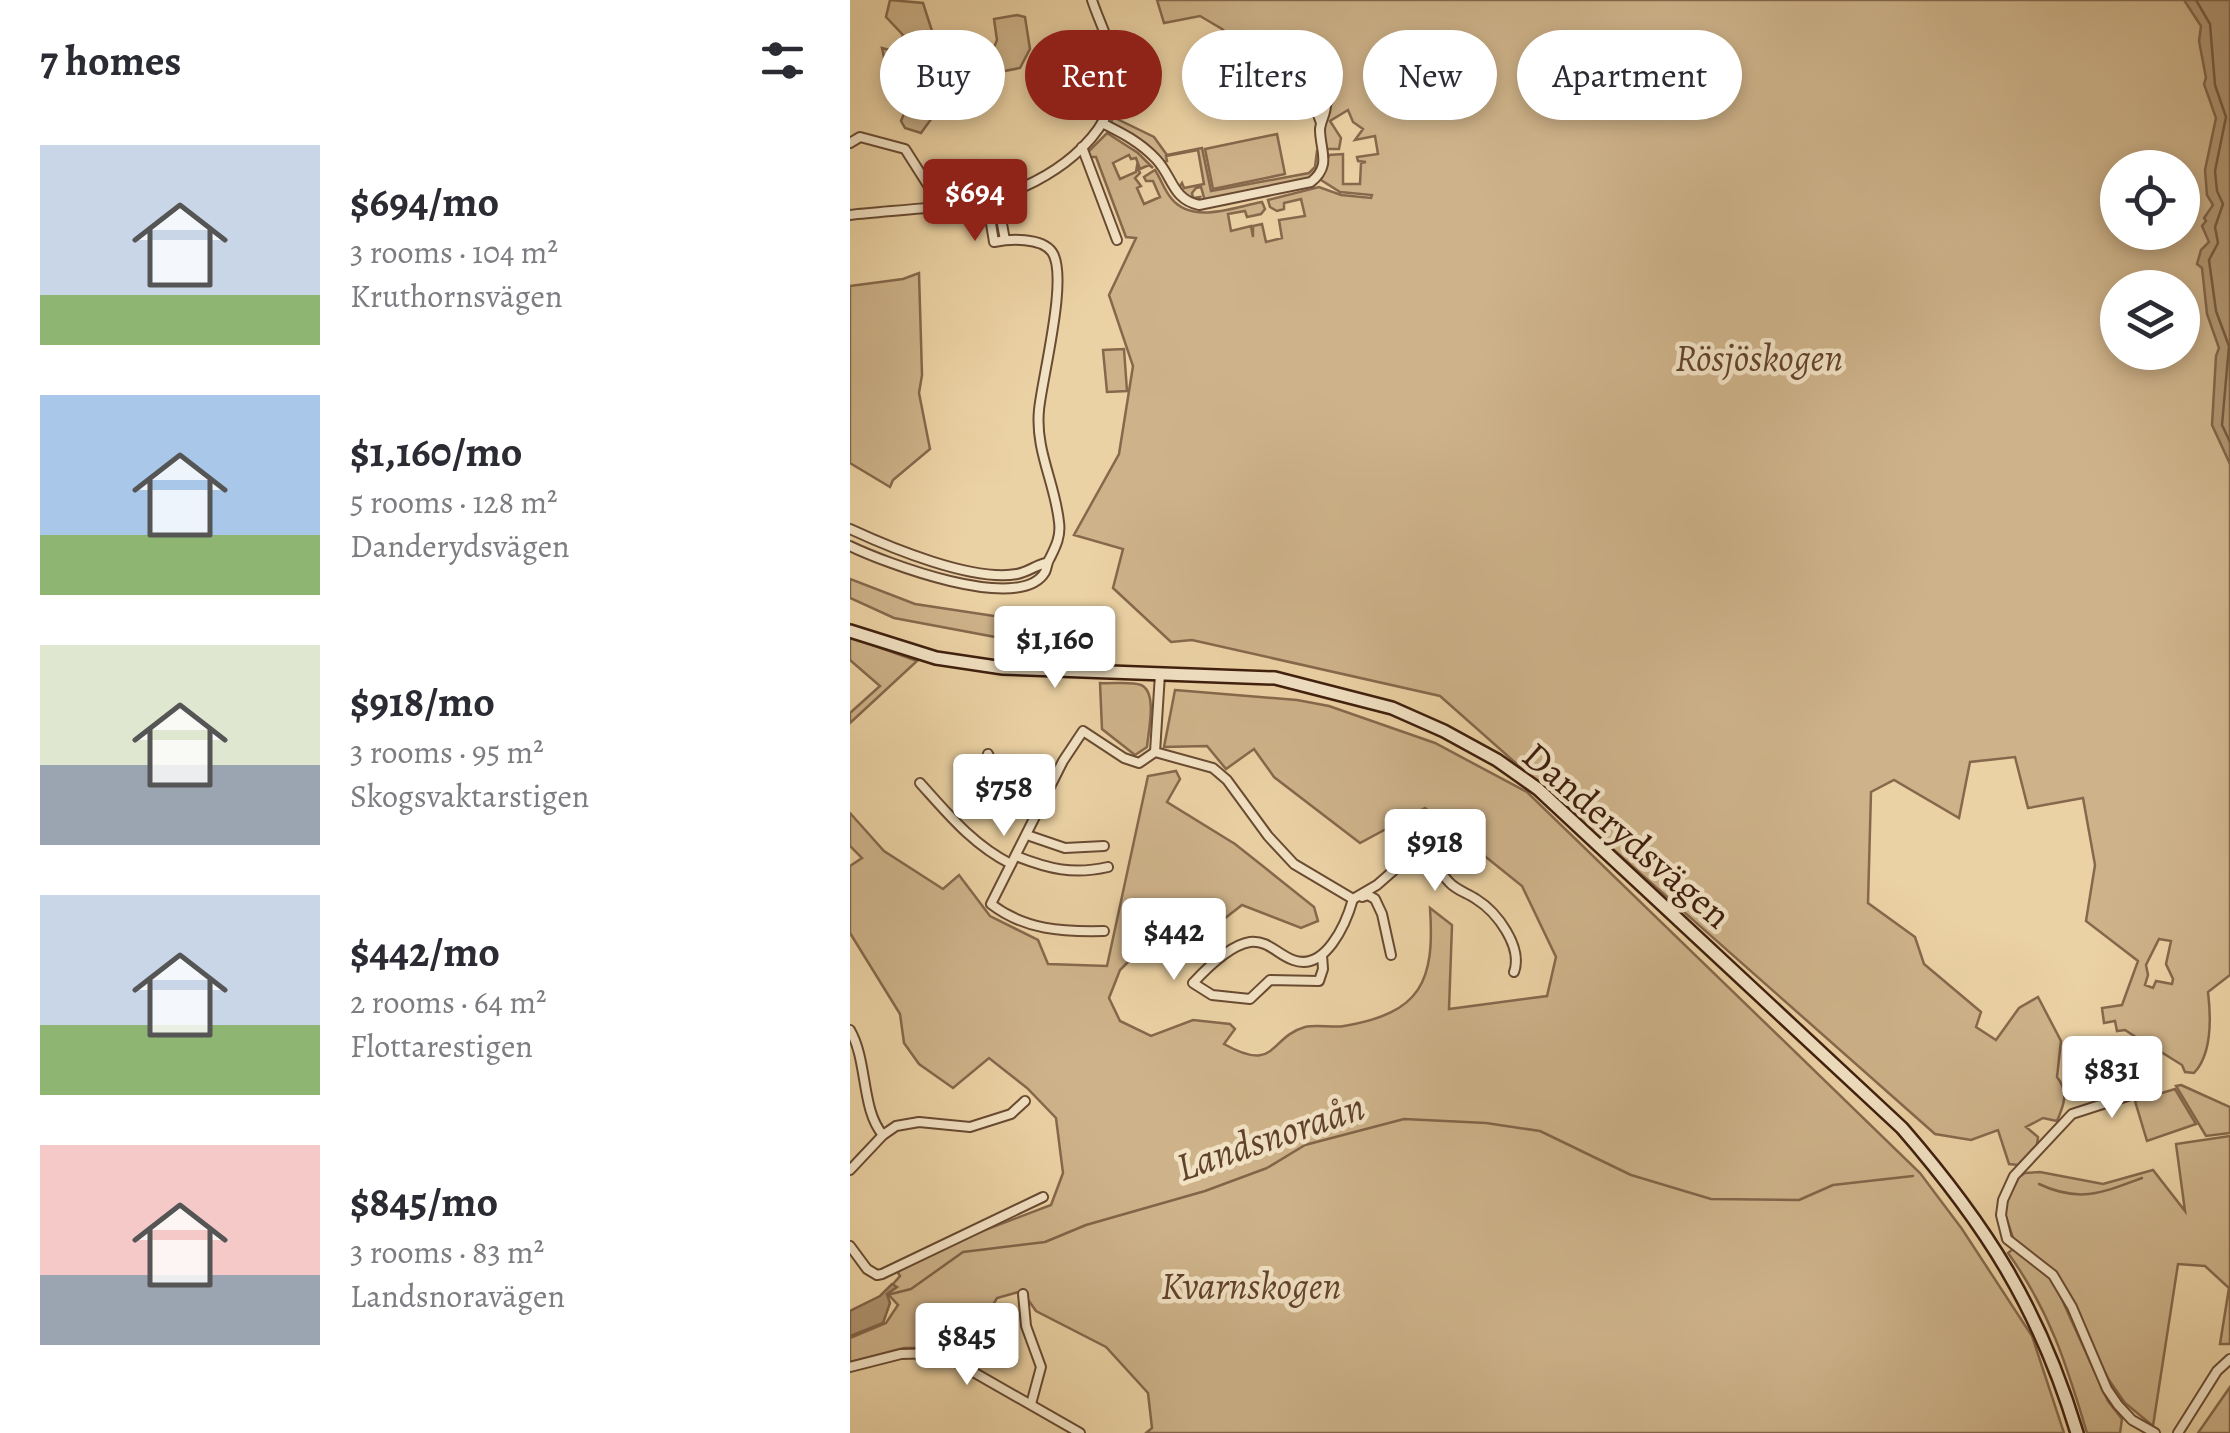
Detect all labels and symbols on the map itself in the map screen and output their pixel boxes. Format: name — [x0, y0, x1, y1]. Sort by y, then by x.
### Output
pin: $694 — [916, 159, 1034, 244]
park label: Rösjöskogen — [1675, 332, 1843, 384]
pin: $1,160 — [974, 606, 1136, 691]
street label: Danderydsvägen — [1512, 730, 1742, 940]
pin: $758 — [945, 754, 1063, 839]
pin: $918 — [1376, 809, 1494, 894]
pin: $442 — [1115, 898, 1233, 983]
pin: $831 — [2053, 1036, 2171, 1121]
water label: Landsnoraån — [1169, 1079, 1372, 1194]
park label: Kvarnskogen — [1161, 1260, 1341, 1312]
pin: $845 — [908, 1303, 1026, 1388]

